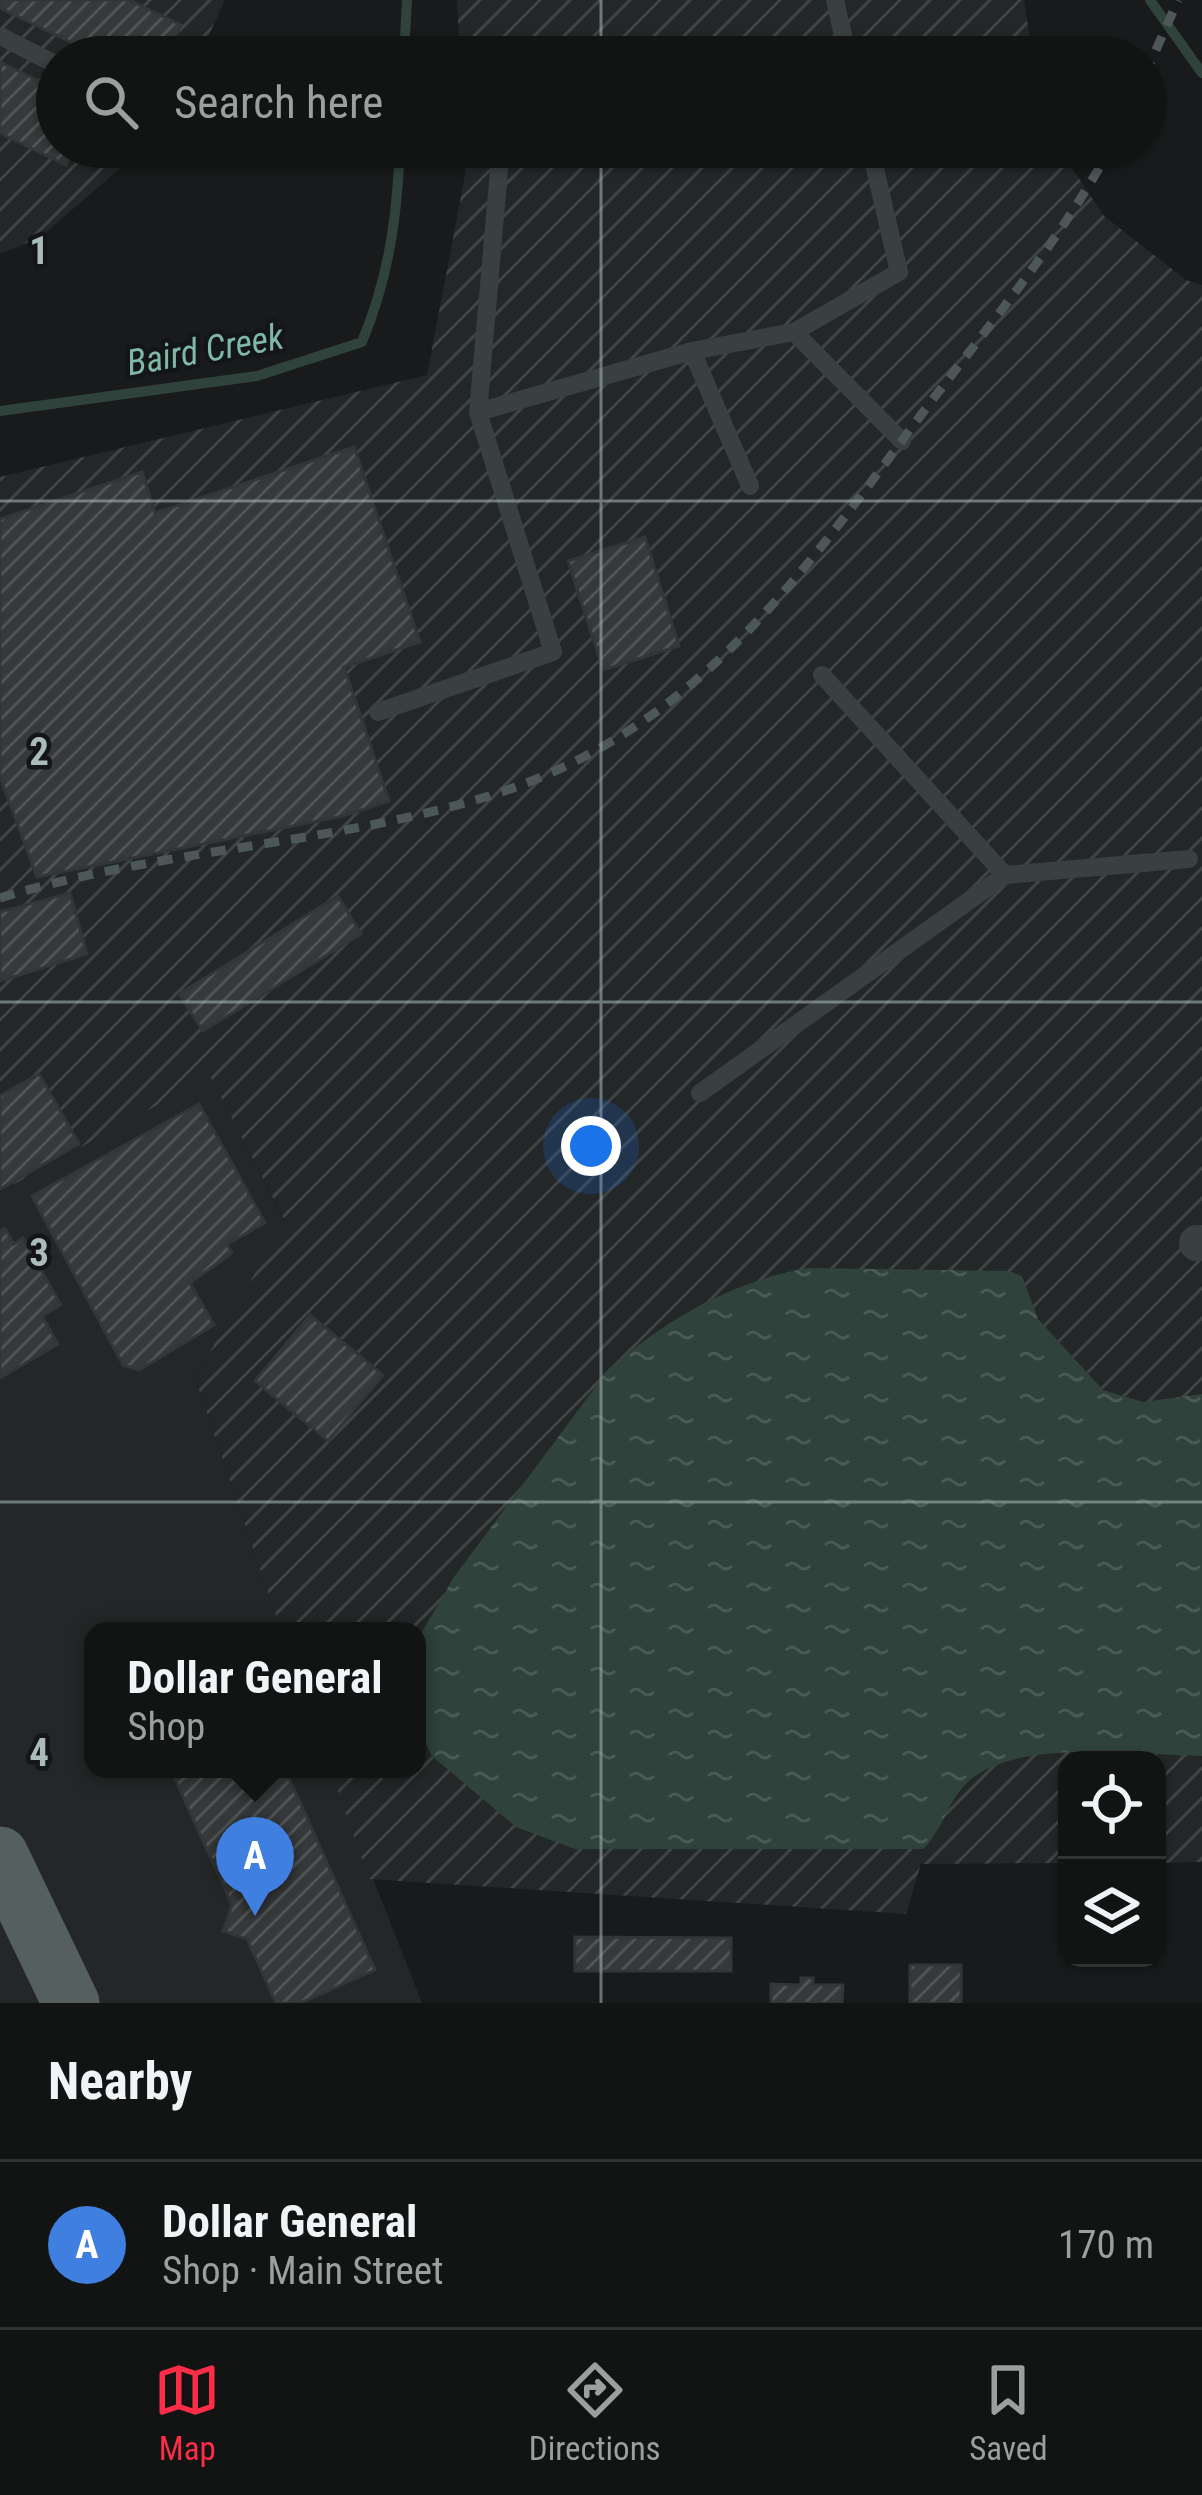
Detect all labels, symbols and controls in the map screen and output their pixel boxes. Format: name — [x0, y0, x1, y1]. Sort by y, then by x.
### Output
search box — [36, 36, 1166, 168]
icon: search — [78, 69, 144, 135]
text: Search here — [174, 76, 383, 129]
text: 1 — [29, 228, 49, 274]
water label: Baird Creek — [124, 315, 288, 384]
text: 2 — [29, 729, 49, 775]
your location — [561, 1116, 621, 1176]
text: 3 — [29, 1230, 49, 1276]
popup — [84, 1622, 426, 1778]
text: Dollar General — [127, 1651, 383, 1704]
text: Shop — [127, 1704, 205, 1750]
text: 4 — [29, 1730, 49, 1776]
map controls — [1058, 1751, 1166, 1967]
button: locate — [1058, 1751, 1166, 1859]
pin: A — [216, 1817, 294, 1916]
button: layers — [1058, 1859, 1166, 1967]
text: Nearby — [48, 2052, 192, 2111]
text: Dollar General — [162, 2195, 417, 2248]
text: A — [75, 2222, 99, 2268]
text: 170 m — [1058, 2222, 1154, 2268]
text: Shop · Main Street — [162, 2248, 444, 2294]
tab: Map — [154, 2357, 220, 2468]
tab: Directions — [529, 2357, 661, 2468]
tab: Saved — [969, 2357, 1048, 2468]

